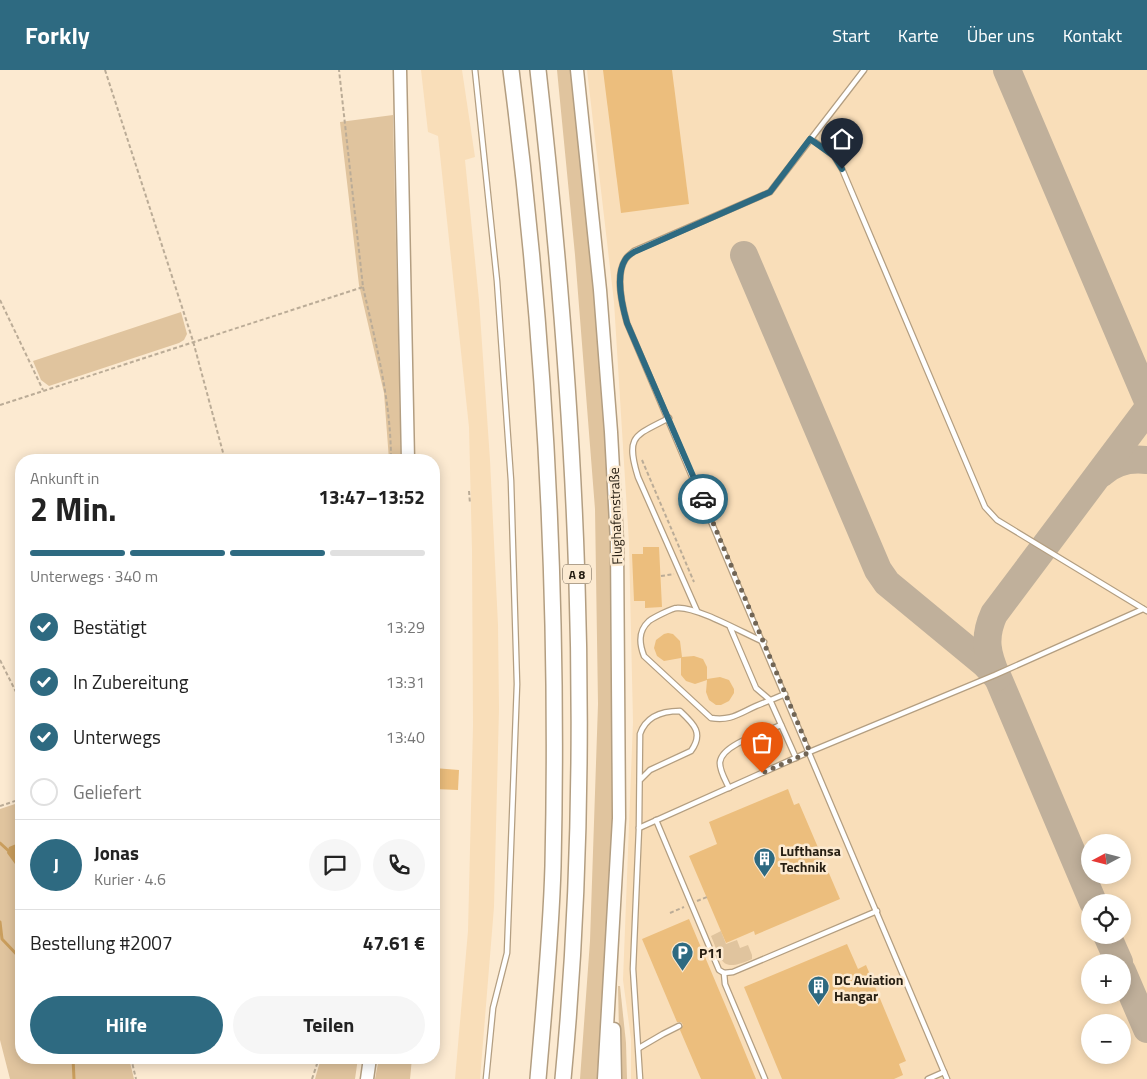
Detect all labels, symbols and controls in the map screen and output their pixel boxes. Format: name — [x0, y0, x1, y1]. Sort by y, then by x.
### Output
text: Forkly — [25, 17, 90, 53]
text: Start — [832, 22, 870, 49]
text: Karte — [898, 22, 939, 49]
text: Über uns — [967, 22, 1035, 49]
text: Kontakt — [1063, 22, 1122, 49]
pin — [821, 118, 863, 169]
icon: home — [828, 125, 856, 153]
text: Ankunft in — [30, 466, 99, 490]
street label: Flughafenstraße — [603, 467, 627, 565]
courier — [678, 474, 728, 524]
text: 13:47–13:52 — [318, 482, 425, 511]
text: 2 Min. — [30, 485, 117, 533]
icon: car — [689, 485, 717, 513]
text: Unterwegs · 340 m — [30, 564, 158, 588]
road number: A 8 — [563, 564, 591, 584]
text: Bestätigt — [73, 612, 147, 641]
icon: check — [30, 613, 58, 641]
text: 13:29 — [386, 615, 425, 639]
text: In Zubereitung — [73, 667, 189, 696]
icon: check — [30, 668, 58, 696]
text: 13:31 — [386, 670, 425, 694]
text: Unterwegs — [73, 722, 161, 751]
pin — [741, 722, 783, 773]
icon: check — [30, 723, 58, 751]
text: 13:40 — [386, 725, 425, 749]
icon: bag — [748, 729, 776, 757]
text: Geliefert — [73, 777, 141, 806]
north arrow — [1081, 834, 1131, 884]
map controls — [1081, 834, 1131, 1064]
text: Jonas — [94, 838, 139, 867]
button: chat — [309, 839, 361, 891]
button: phone — [373, 839, 425, 891]
place label: Lufthansa Technik — [780, 840, 841, 877]
building icon: Lufthansa Technik — [752, 846, 776, 877]
text: J — [53, 850, 59, 879]
text: Kurier · 4.6 — [94, 867, 166, 891]
button: locate — [1081, 894, 1131, 944]
text: Bestellung #2007 — [30, 928, 173, 957]
text: 47.61 € — [363, 928, 425, 957]
parking icon: P11 — [671, 940, 695, 971]
place label: P11 — [699, 942, 723, 963]
button: + — [1081, 954, 1131, 1004]
place label: DC Aviation Hangar — [834, 969, 903, 1006]
building icon: DC Aviation Hangar — [806, 975, 830, 1006]
button: Hilfe — [30, 996, 223, 1054]
button: Teilen — [233, 996, 425, 1054]
button: − — [1081, 1014, 1131, 1064]

